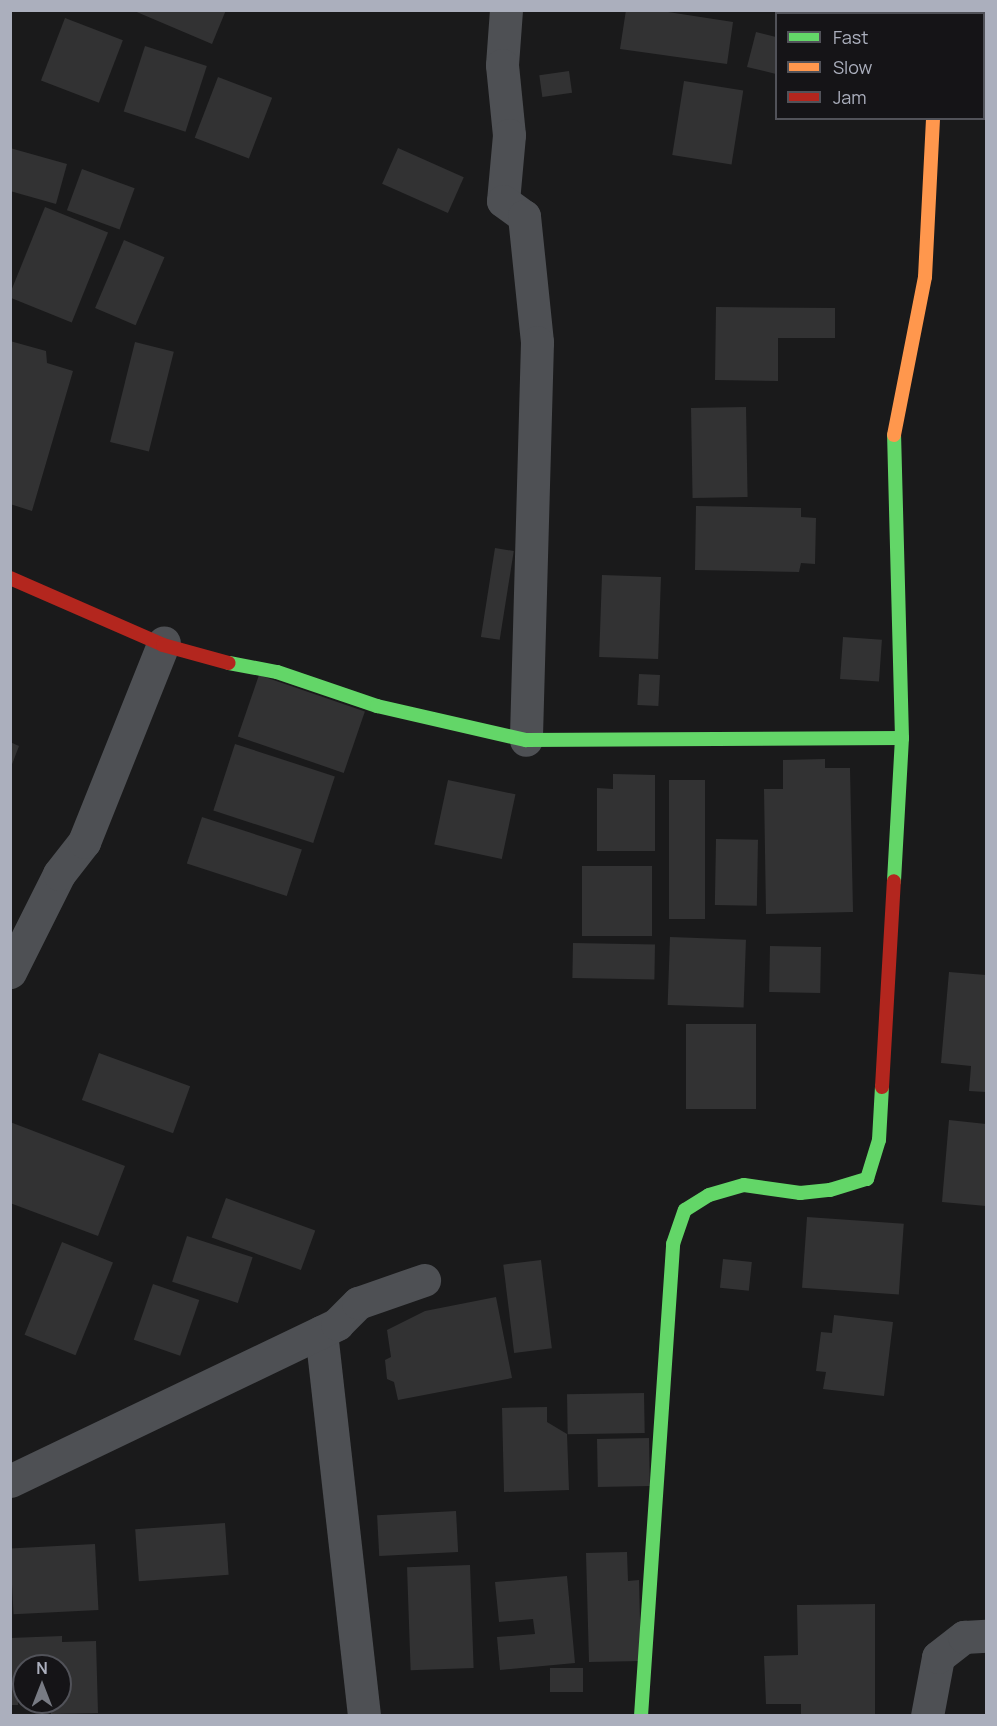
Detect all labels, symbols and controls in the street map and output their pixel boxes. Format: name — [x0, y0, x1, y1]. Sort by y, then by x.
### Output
legend — [775, 12, 985, 120]
text: Fast — [833, 25, 868, 49]
text: Slow — [833, 55, 872, 79]
text: Jam — [833, 85, 867, 109]
north arrow — [12, 1654, 72, 1714]
text: N — [36, 1657, 48, 1679]

